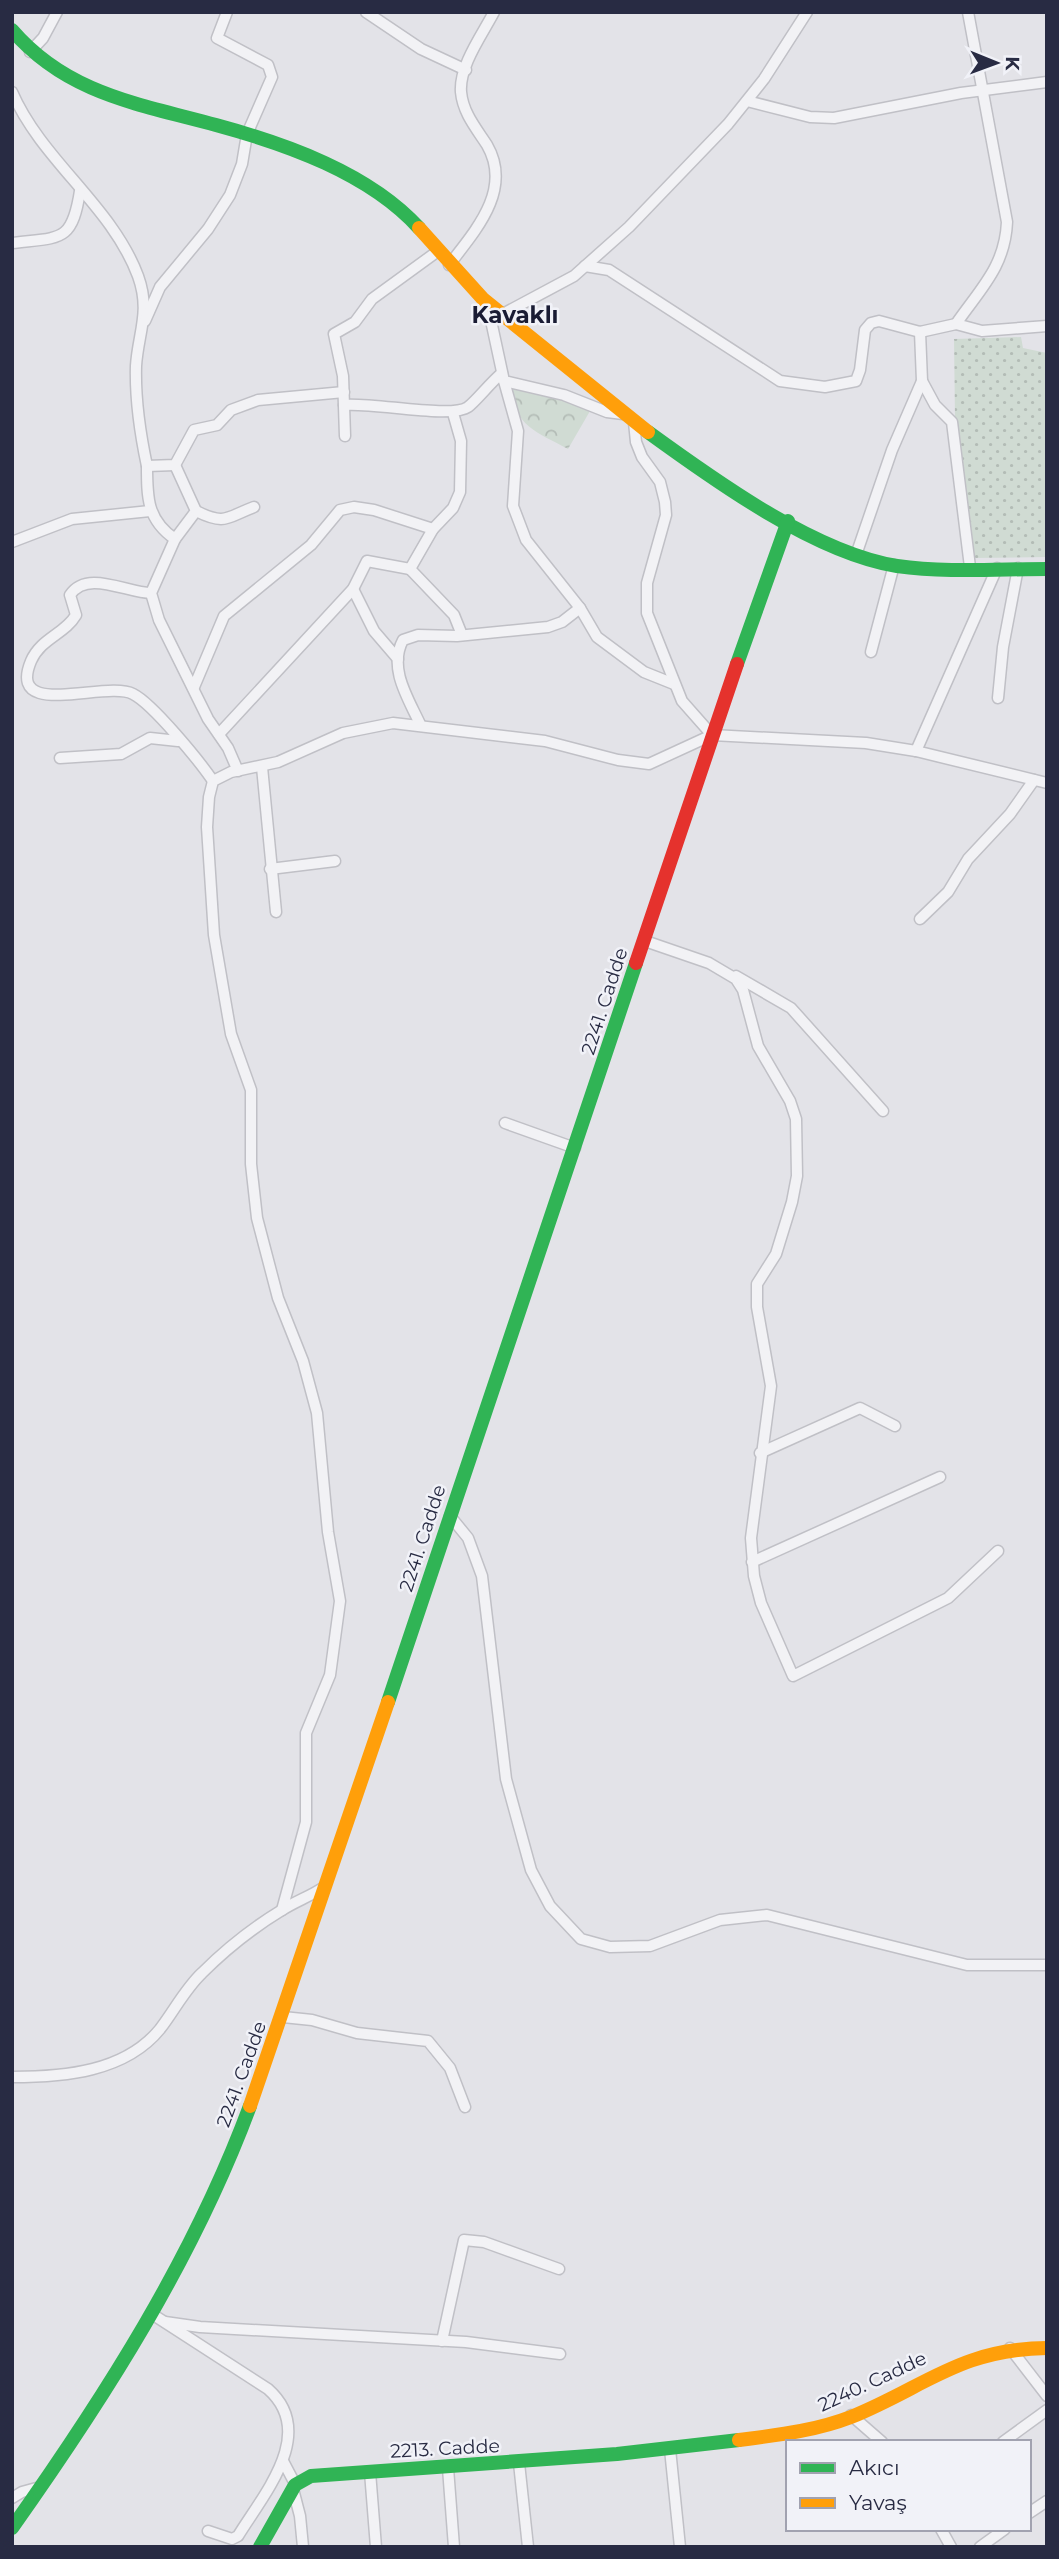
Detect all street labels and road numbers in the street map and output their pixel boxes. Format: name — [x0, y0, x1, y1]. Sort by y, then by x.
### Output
street label: 2241. Cadde — [576, 945, 633, 1057]
street label: 2241. Cadde — [394, 1482, 451, 1594]
street label: 2241. Cadde — [212, 2018, 271, 2130]
street label: 2240. Cadde — [814, 2346, 930, 2417]
street label: 2213. Cadde — [390, 2434, 501, 2463]

